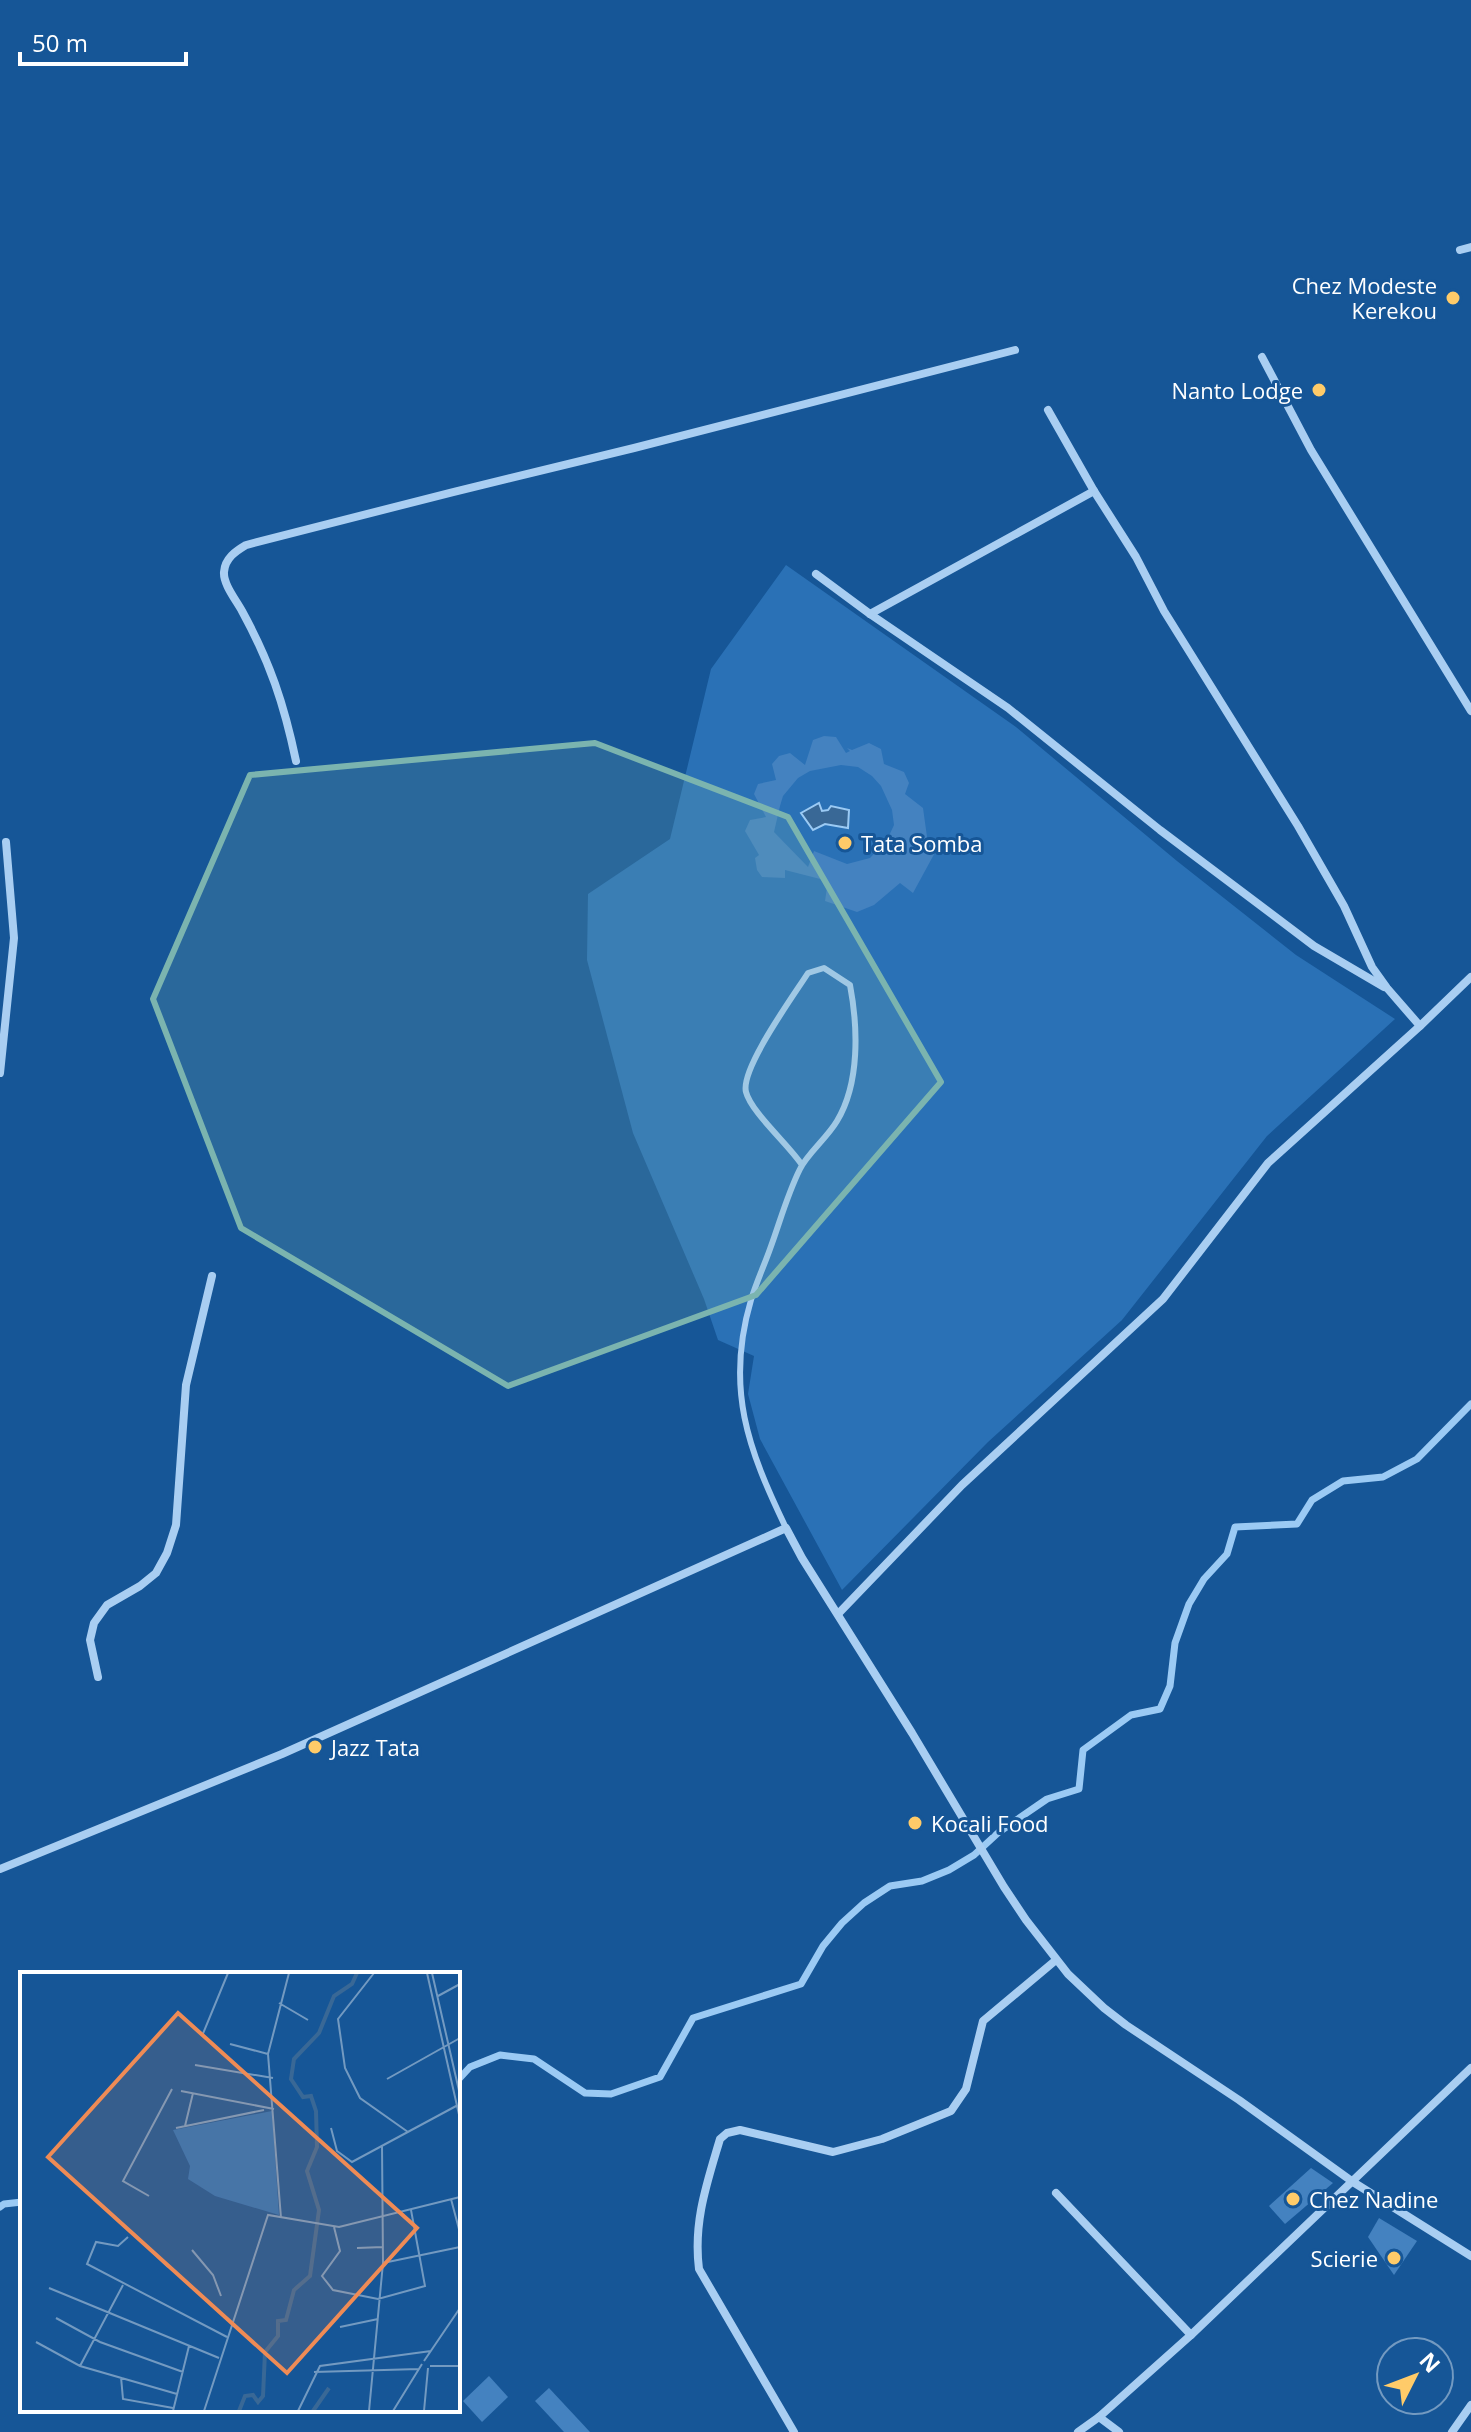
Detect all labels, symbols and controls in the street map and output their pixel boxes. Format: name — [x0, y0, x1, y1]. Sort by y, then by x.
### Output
scale bar — [20, 16, 186, 66]
text: 50 m — [32, 26, 88, 59]
place label: Chez Modeste Kerekou — [1292, 270, 1437, 325]
marker: Chez Modeste Kerekou — [1444, 289, 1462, 307]
place label: Nanto Lodge — [1171, 375, 1303, 405]
marker: Nanto Lodge — [1310, 381, 1328, 399]
place label: Tata Somba — [861, 828, 982, 858]
marker: Tata Somba — [836, 834, 854, 852]
place label: Jazz Tata — [329, 1732, 420, 1762]
marker: Jazz Tata — [306, 1738, 324, 1756]
place label: Kocali Food — [931, 1808, 1049, 1838]
marker: Kocali Food — [906, 1814, 924, 1832]
inset map — [20, 1972, 460, 2412]
place label: Chez Nadine — [1309, 2184, 1438, 2214]
marker: Chez Nadine — [1284, 2190, 1302, 2208]
place label: Scierie — [1311, 2243, 1378, 2273]
marker: Scierie — [1385, 2249, 1403, 2267]
north arrow — [1375, 2336, 1455, 2416]
text: N — [1413, 2345, 1448, 2379]

